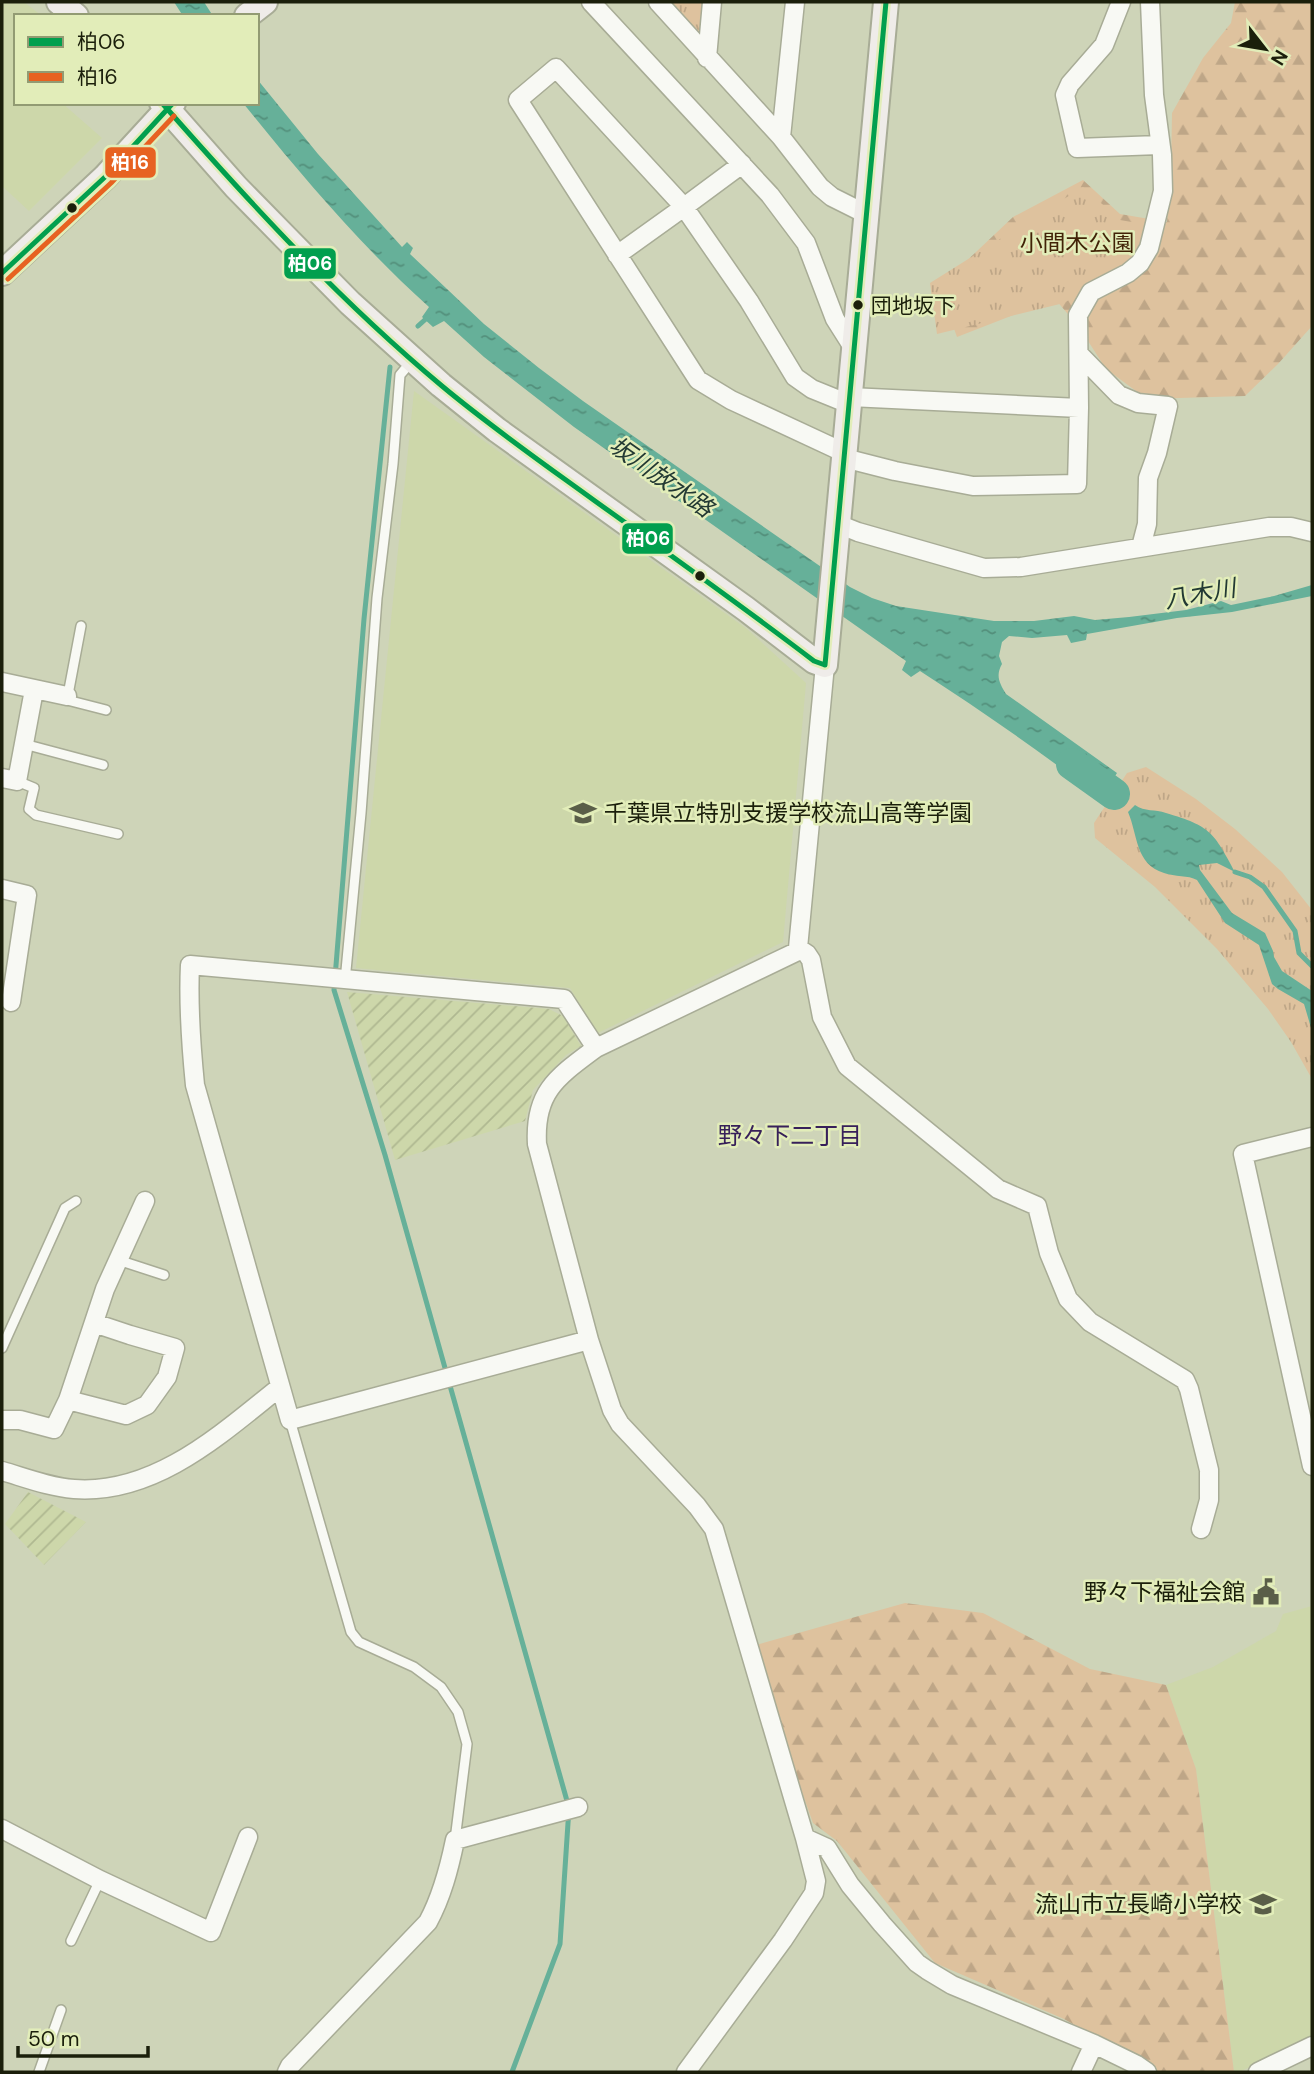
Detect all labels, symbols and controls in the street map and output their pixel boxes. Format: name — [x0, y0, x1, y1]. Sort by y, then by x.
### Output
legend — [14, 14, 259, 105]
north arrow — [1230, 14, 1300, 84]
text: 柏06 — [77, 28, 126, 56]
text: N — [1265, 45, 1293, 70]
text: 柏16 — [77, 63, 118, 91]
line badge: 柏16 — [104, 146, 157, 179]
text: 柏16 — [111, 150, 149, 175]
unlabelled marker — [65, 201, 79, 215]
park label: 小間木公園 — [1020, 228, 1135, 258]
line badge: 柏06 — [283, 247, 337, 280]
text: 柏06 — [288, 251, 332, 276]
place label: 団地坂下 — [871, 292, 955, 320]
marker: 団地坂下 — [851, 298, 865, 312]
water label: 坂川放水路 — [603, 429, 721, 525]
line badge: 柏06 — [621, 522, 674, 555]
text: 柏06 — [626, 526, 670, 551]
unlabelled marker — [693, 569, 707, 583]
water label: 八木川 — [1162, 571, 1241, 615]
school or university icon: 千葉県立特別支援学校流山高等学園 — [568, 798, 598, 828]
place label: 千葉県立特別支援学校流山高等学園 — [604, 798, 972, 828]
district label: 野々下二丁目 — [718, 1120, 862, 1151]
place label: 野々下福祉会館 — [1084, 1577, 1245, 1607]
public building icon: 野々下福祉会館 — [1251, 1577, 1281, 1607]
place label: 流山市立長崎小学校 — [1035, 1889, 1242, 1919]
school or university icon: 流山市立長崎小学校 — [1248, 1889, 1278, 1919]
scale bar — [18, 2014, 147, 2058]
text: 50 m — [28, 2025, 79, 2053]

